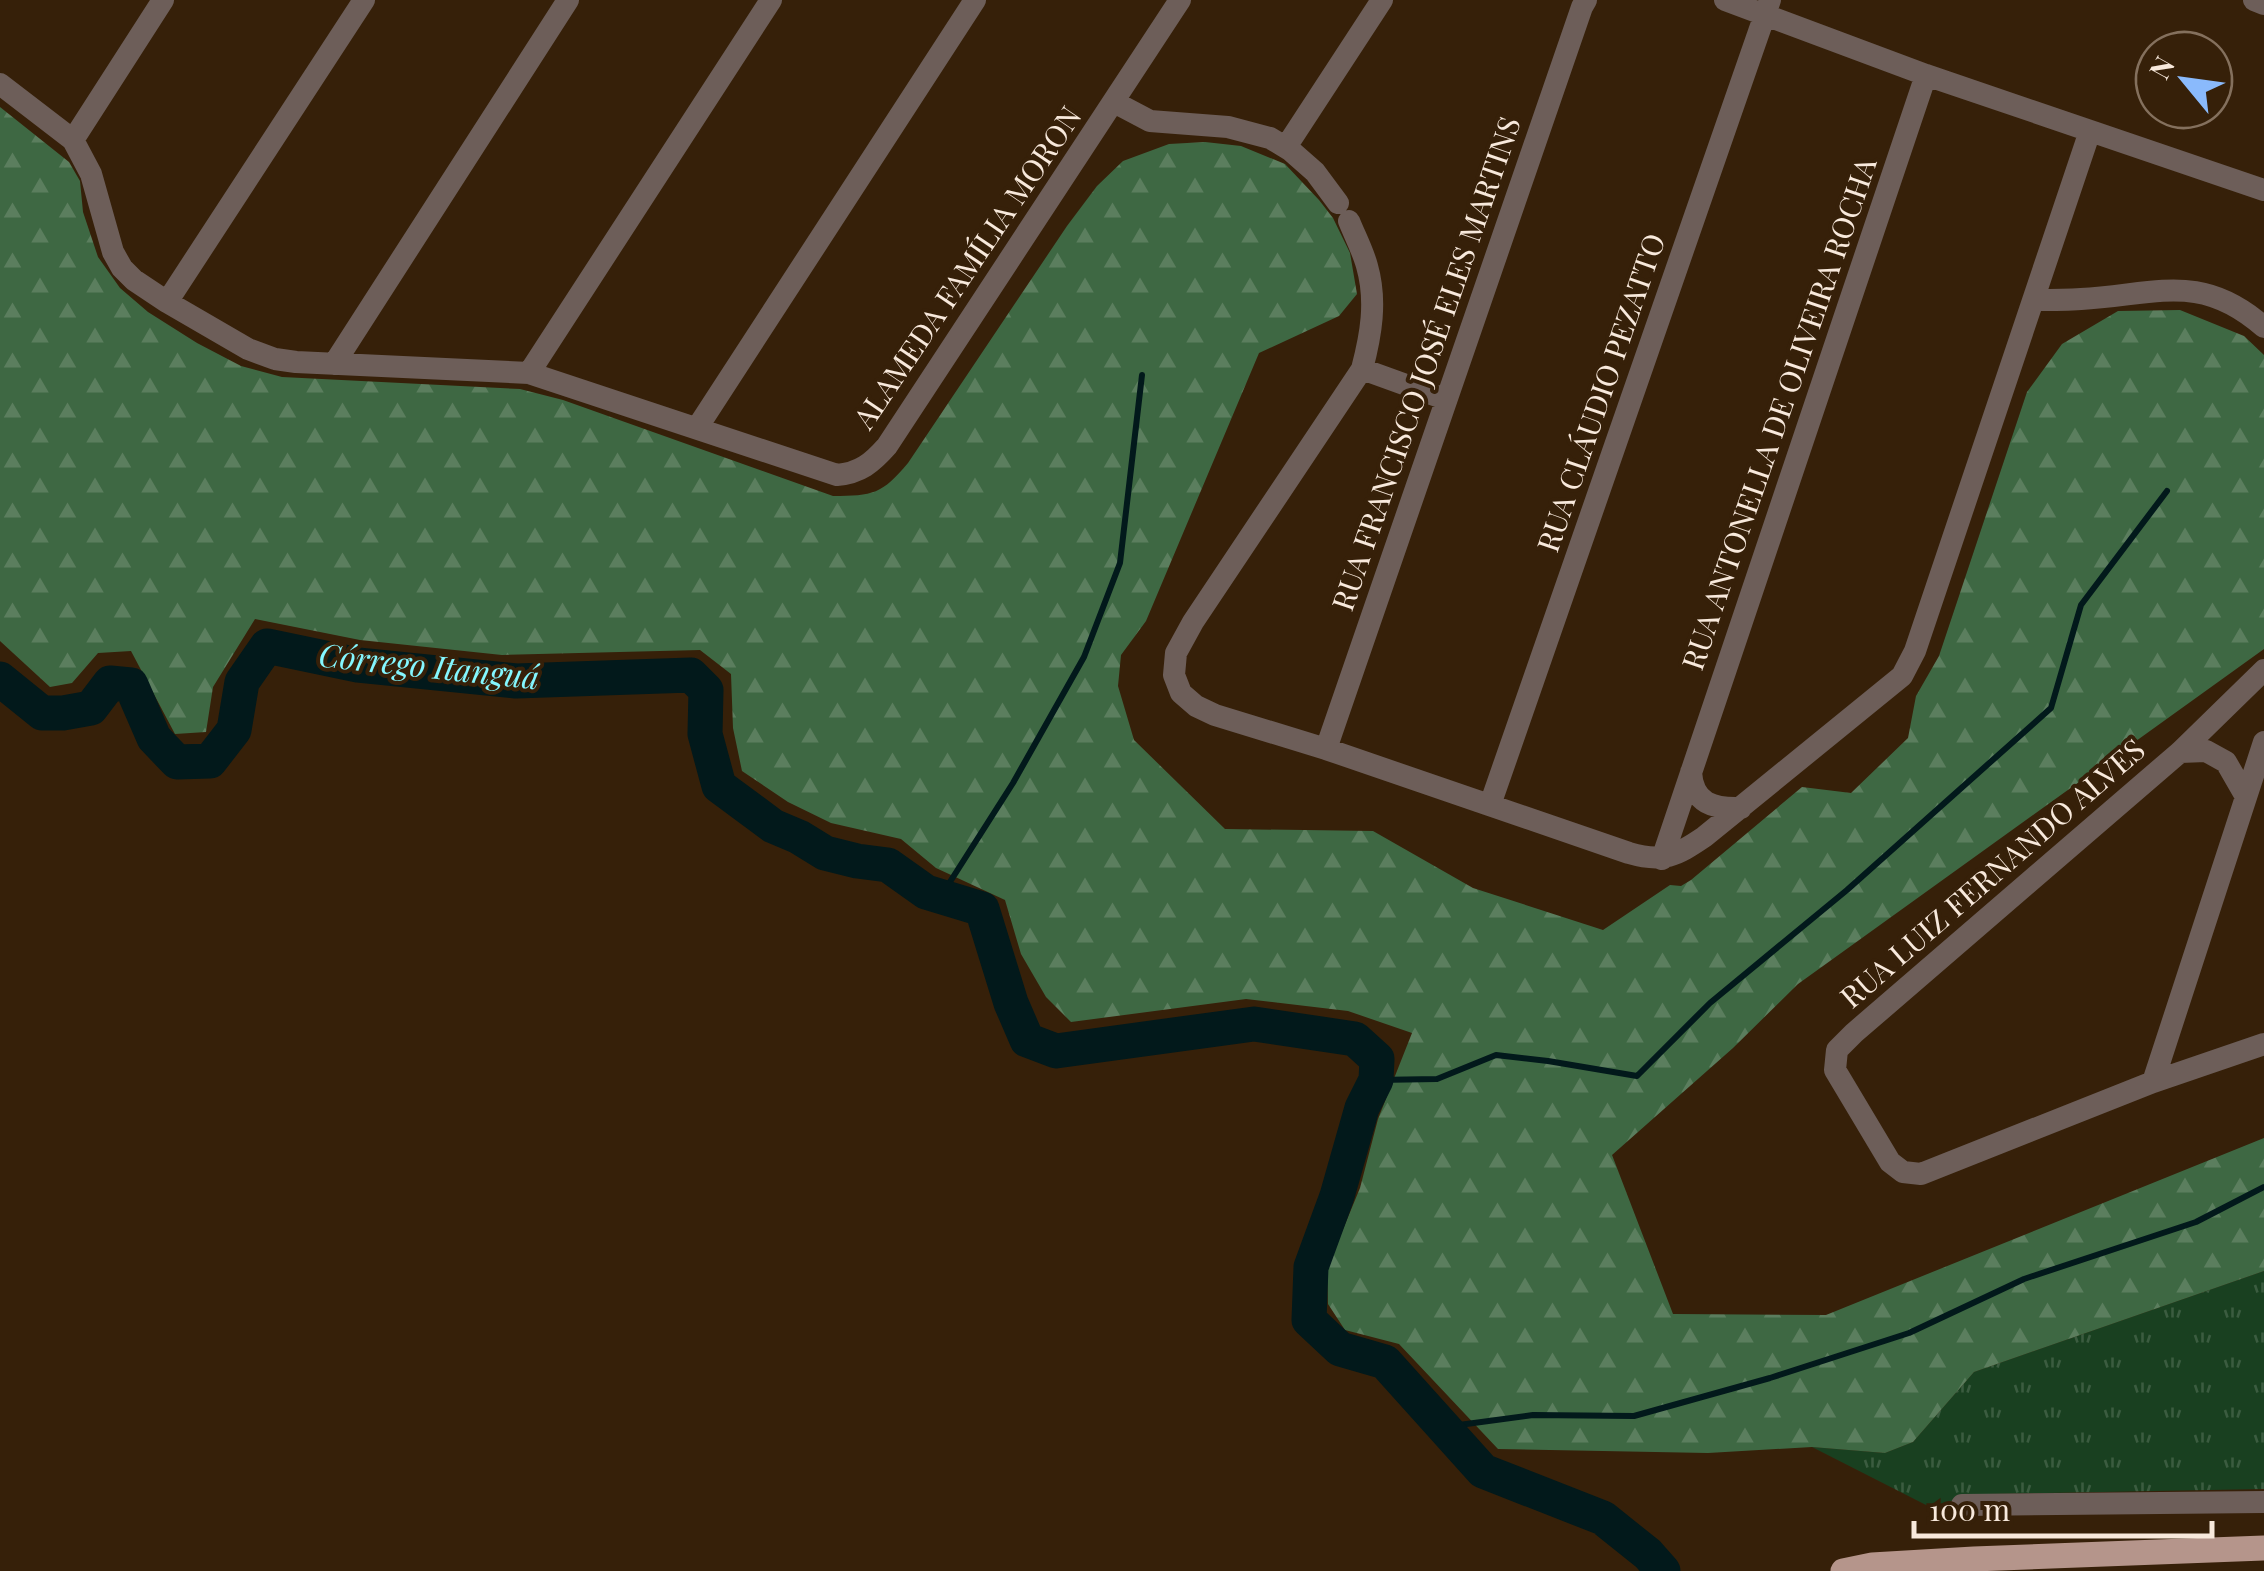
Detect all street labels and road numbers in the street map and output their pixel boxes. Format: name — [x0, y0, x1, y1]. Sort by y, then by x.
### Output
street label: ALAMEDA FAMÍLIA MORON — [843, 98, 1089, 437]
street label: RUA FRANCISCO JOSÉ ELES MARTINS — [1322, 111, 1529, 616]
street label: RUA ANTONELLA DE OLIVEIRA ROCHA — [1671, 151, 1885, 675]
street label: RUA CLÁUDIO PEZATTO — [1527, 228, 1673, 557]
street label: RUA LUIZ FERNANDO ALVES — [1831, 729, 2152, 1016]

